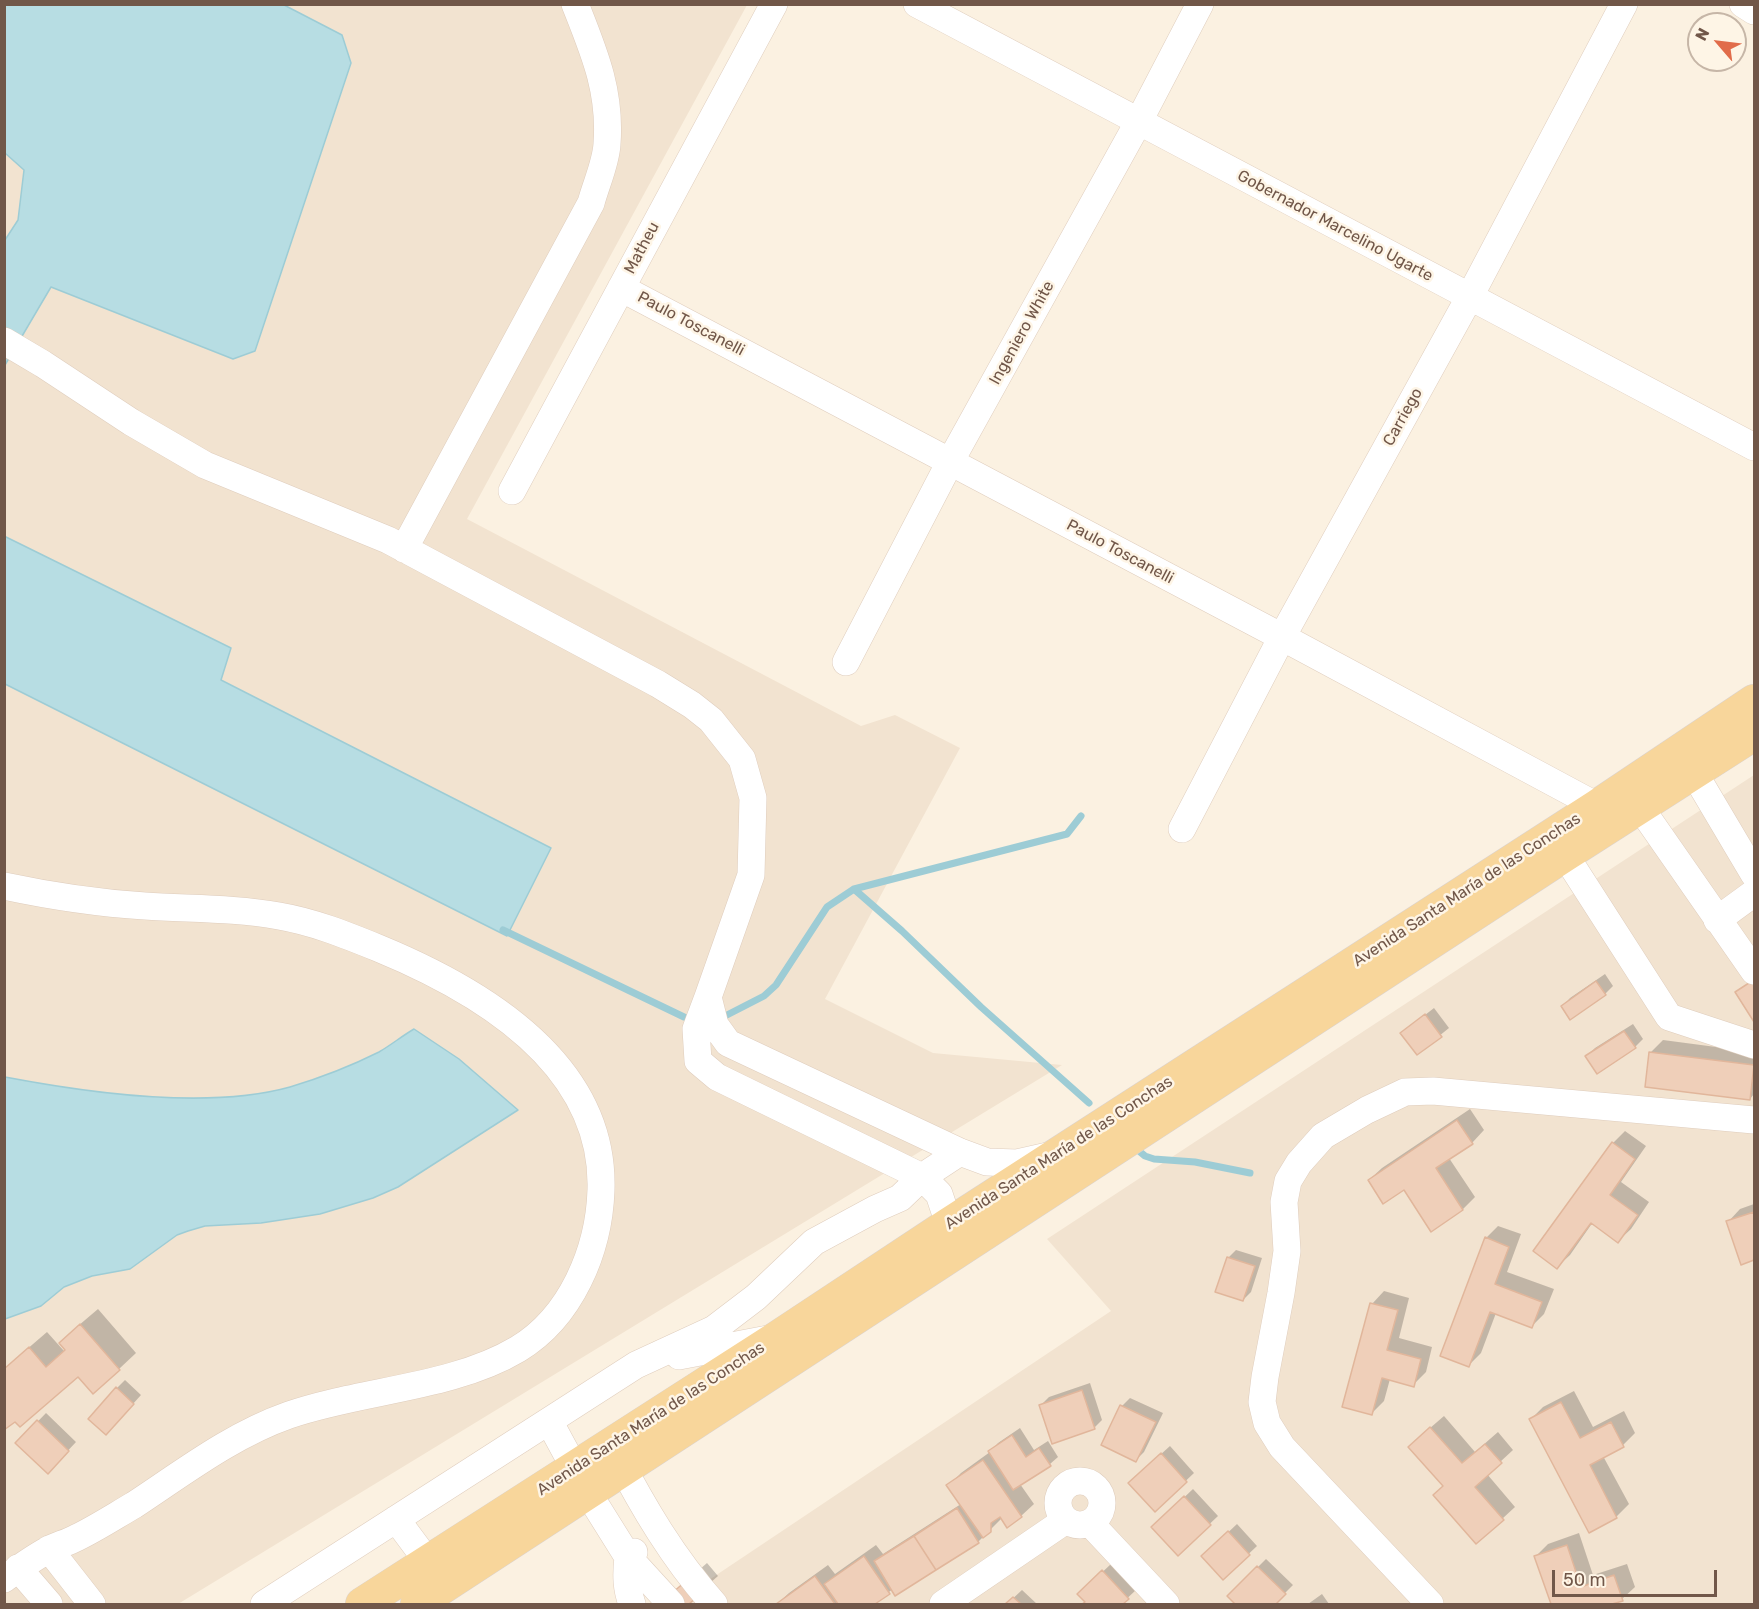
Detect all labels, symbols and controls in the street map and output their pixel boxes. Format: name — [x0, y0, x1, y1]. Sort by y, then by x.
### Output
north arrow — [1687, 12, 1747, 72]
text: N — [1691, 25, 1714, 44]
street label: Gobernador Marcelino Ugarte — [1234, 166, 1436, 286]
street label: Matheu — [620, 219, 664, 277]
street label: Ingeniero White — [986, 278, 1058, 388]
street label: Paulo Toscanelli — [634, 288, 748, 360]
street label: Carriego — [1379, 385, 1427, 449]
street label: Paulo Toscanelli — [1063, 516, 1177, 588]
street label: Avenida Santa María de las Conchas — [1350, 809, 1584, 971]
street label: Avenida Santa María de las Conchas — [942, 1072, 1176, 1234]
street label: Avenida Santa María de las Conchas — [534, 1338, 768, 1500]
scale bar — [1555, 1558, 1720, 1596]
text: 50 m — [1563, 1569, 1606, 1591]

